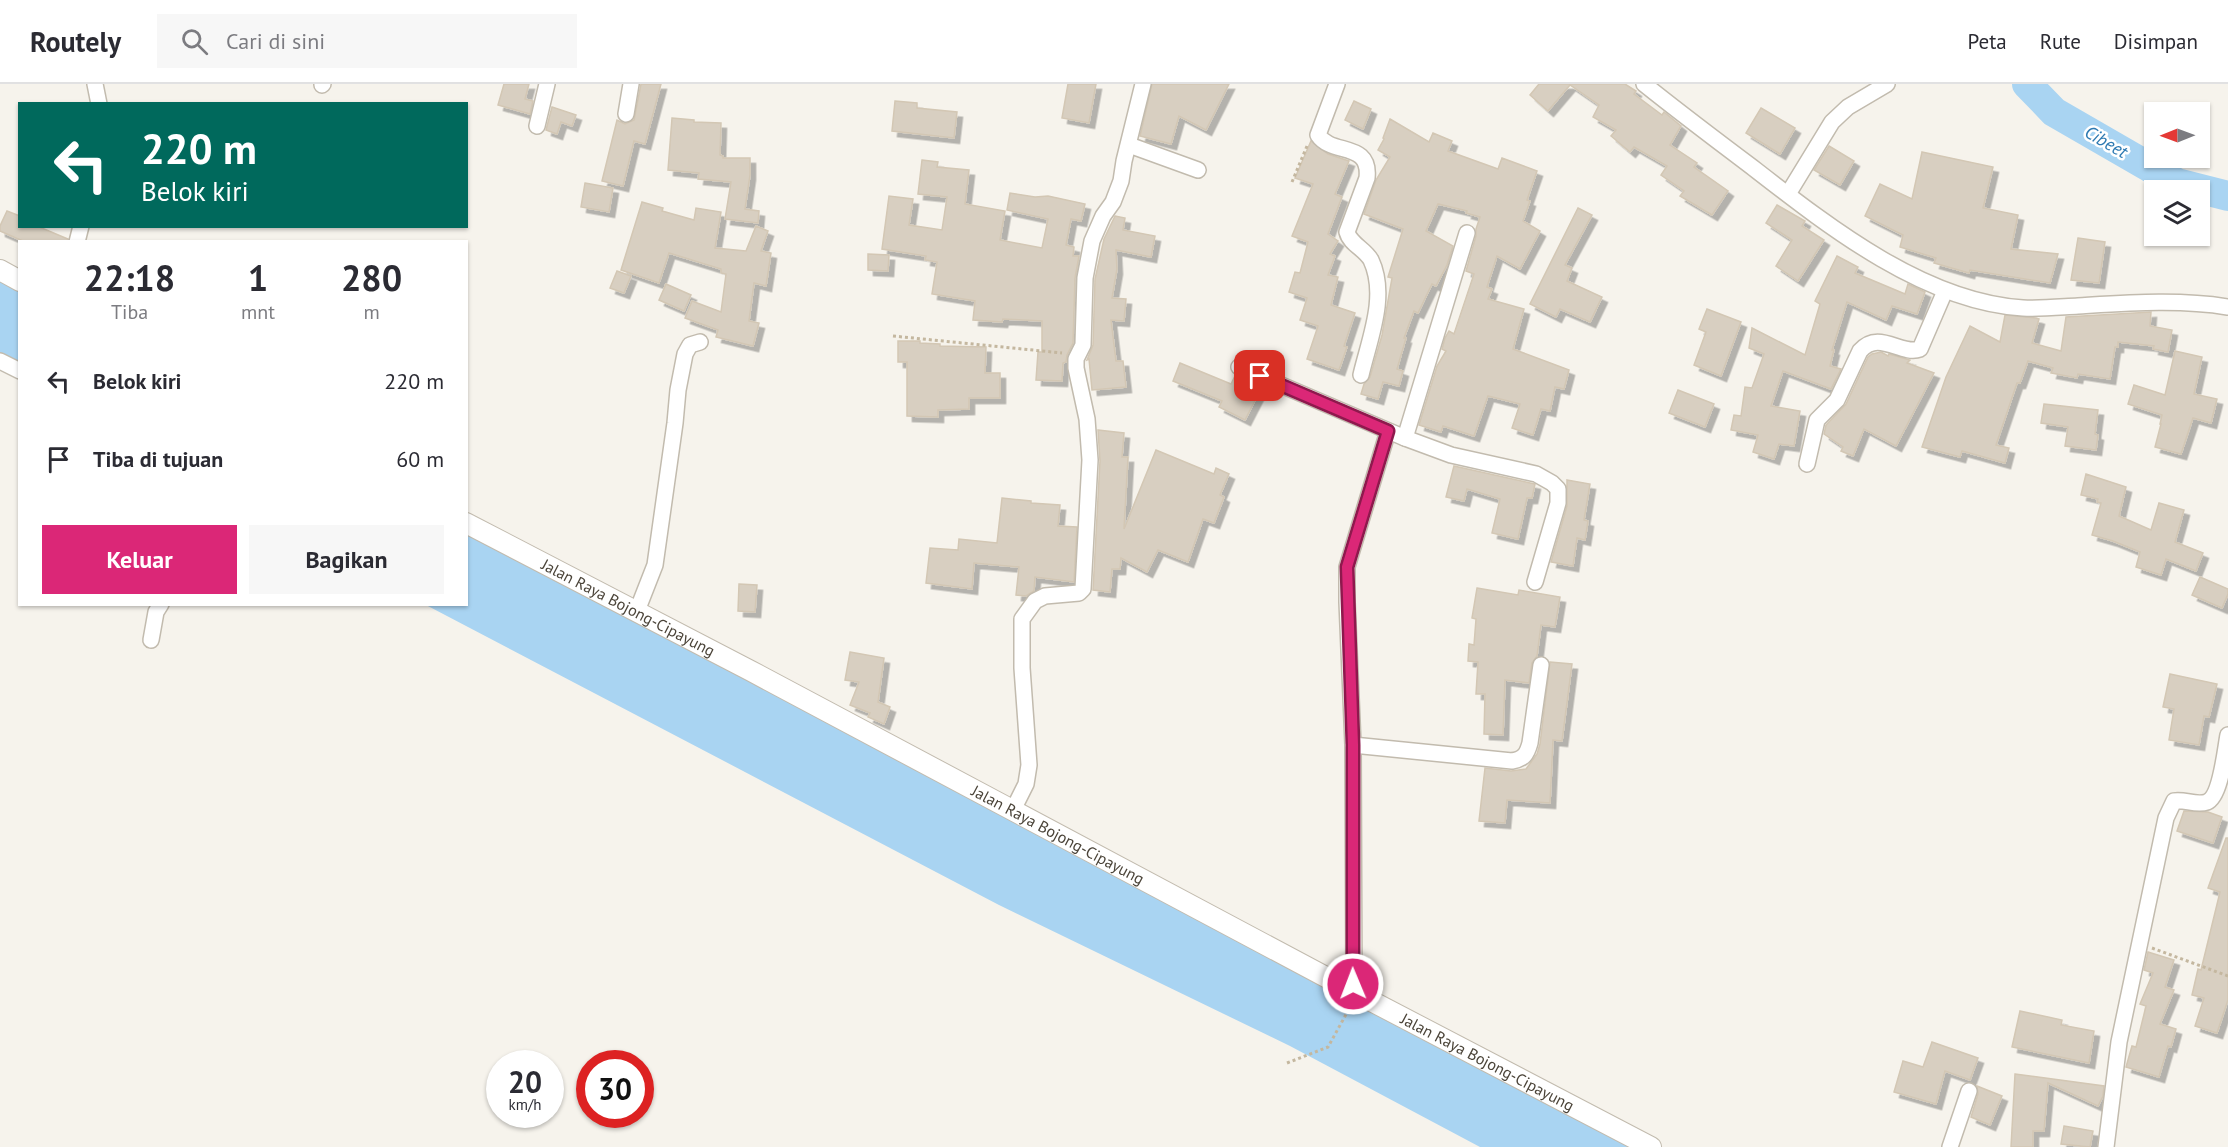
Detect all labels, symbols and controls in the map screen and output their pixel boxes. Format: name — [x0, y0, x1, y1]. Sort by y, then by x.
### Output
search box — [157, 14, 577, 68]
text: Routely — [30, 23, 121, 60]
icon: search — [178, 25, 211, 58]
text: Cari di sini — [226, 27, 325, 55]
text: Peta — [1967, 28, 2007, 55]
text: Rute — [2040, 28, 2081, 55]
text: Disimpan — [2114, 28, 2198, 55]
north arrow — [2144, 102, 2210, 168]
map controls — [2144, 102, 2210, 246]
water label: Cibeet — [2081, 120, 2133, 164]
text: 220 m — [141, 121, 257, 176]
icon: left — [42, 126, 120, 204]
text: Belok kiri — [141, 174, 249, 208]
button: layers — [2144, 180, 2210, 246]
text: 22:18 — [84, 254, 175, 301]
text: 1 — [248, 254, 268, 301]
text: 280 — [341, 254, 402, 301]
text: Tiba — [111, 299, 148, 325]
text: mnt — [241, 299, 275, 325]
text: m — [363, 299, 380, 325]
pin — [1234, 350, 1285, 401]
icon: arrive — [1243, 359, 1276, 392]
icon: left — [42, 365, 75, 398]
text: Belok kiri — [93, 367, 182, 395]
text: 220 m — [384, 367, 444, 395]
icon: arrive — [42, 443, 75, 476]
text: Tiba di tujuan — [93, 445, 223, 473]
text: 60 m — [396, 445, 444, 473]
button: Keluar — [42, 525, 237, 594]
button: Bagikan — [249, 525, 444, 594]
street label: Jalan Raya Bojong-Cipayung — [537, 554, 719, 661]
street label: Jalan Raya Bojong-Cipayung — [967, 780, 1148, 889]
position arrow — [1321, 952, 1385, 1016]
street label: Jalan Raya Bojong-Cipayung — [1397, 1008, 1578, 1115]
speed limit sign: 30 — [576, 1050, 654, 1128]
text: 20 — [508, 1062, 542, 1101]
text: km/h — [509, 1095, 541, 1114]

